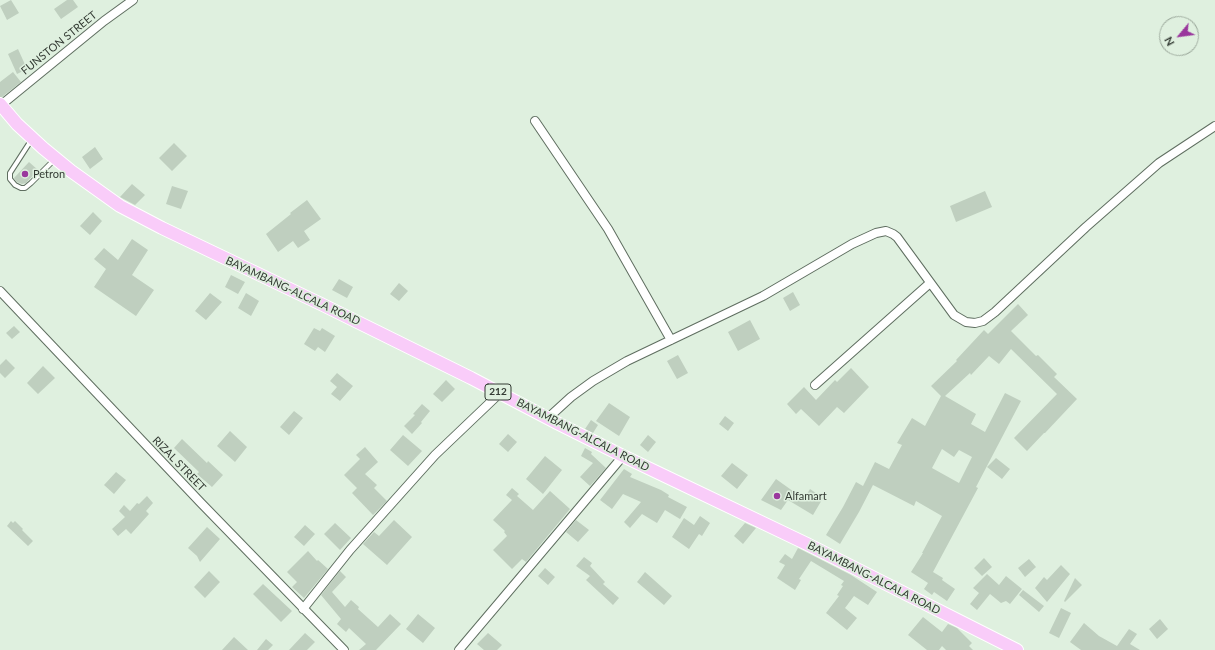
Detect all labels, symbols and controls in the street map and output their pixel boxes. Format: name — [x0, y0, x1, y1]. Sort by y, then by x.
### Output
street label: FUNSTON STREET — [19, 8, 99, 78]
north arrow — [1159, 16, 1199, 56]
text: N — [1161, 35, 1177, 48]
place label: Petron — [33, 167, 65, 181]
marker: Petron — [20, 169, 30, 179]
street label: BAYAMBANG-ALCALA ROAD — [224, 254, 362, 328]
road number: 212 — [485, 384, 511, 400]
street label: BAYAMBANG-ALCALA ROAD — [514, 396, 652, 474]
street label: RIZAL STREET — [150, 434, 208, 494]
place label: Alfamart — [785, 489, 827, 503]
marker: Alfamart — [772, 491, 782, 501]
street label: BAYAMBANG-ALCALA ROAD — [805, 539, 943, 617]

